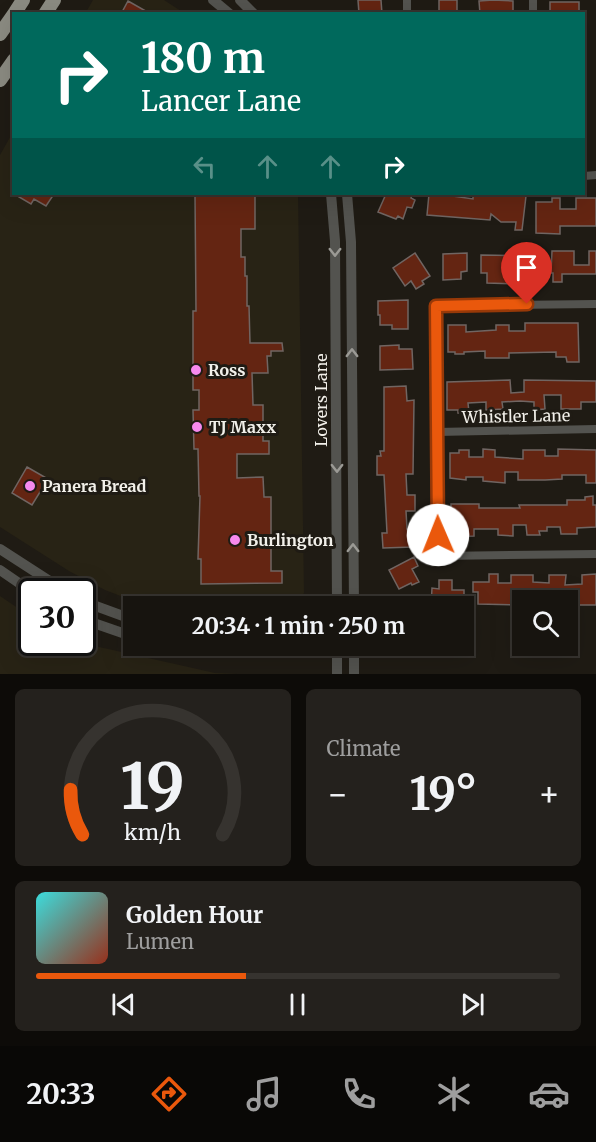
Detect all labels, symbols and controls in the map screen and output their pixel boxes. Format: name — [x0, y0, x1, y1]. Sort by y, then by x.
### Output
text: 180 m — [141, 32, 265, 84]
icon: right — [42, 36, 120, 114]
text: Lancer Lane — [141, 84, 301, 118]
icon: left — [188, 150, 221, 183]
icon: ahead — [251, 150, 284, 183]
icon: ahead — [314, 150, 347, 183]
icon: right — [377, 150, 410, 183]
pin — [501, 242, 552, 304]
one-way arrow — [329, 247, 341, 256]
icon: arrive — [510, 251, 543, 284]
one-way arrow — [346, 348, 358, 357]
street label: Lovers Lane — [311, 353, 331, 447]
place label: Ross — [208, 360, 245, 380]
marker: Ross — [189, 363, 203, 377]
street label: Whistler Lane — [461, 405, 570, 427]
place label: TJ Maxx — [209, 417, 276, 437]
marker: TJ Maxx — [190, 420, 204, 434]
one-way arrow — [331, 463, 343, 472]
place label: Panera Bread — [42, 476, 147, 496]
marker: Panera Bread — [23, 479, 37, 493]
position arrow — [406, 503, 470, 567]
place label: Burlington — [247, 530, 334, 550]
marker: Burlington — [228, 533, 242, 547]
one-way arrow — [347, 543, 359, 552]
speed limit sign: 30 — [18, 578, 96, 656]
map controls — [512, 590, 578, 656]
button: search — [512, 590, 578, 656]
text: 20:34 · 1 min · 250 m — [192, 612, 405, 640]
text: Climate — [327, 736, 401, 761]
text: 19 — [121, 748, 185, 826]
text: 19° — [410, 766, 477, 822]
text: − — [327, 774, 349, 815]
text: + — [538, 774, 560, 815]
text: km/h — [124, 819, 181, 846]
text: Golden Hour — [126, 901, 263, 929]
text: Lumen — [126, 929, 194, 954]
icon: previous — [107, 988, 140, 1021]
icon: pause — [281, 988, 314, 1021]
icon: next — [456, 988, 489, 1021]
icon: directions — [148, 1073, 190, 1115]
icon: music — [243, 1073, 285, 1115]
icon: phone — [338, 1073, 380, 1115]
icon: climate — [433, 1073, 475, 1115]
icon: car — [528, 1073, 570, 1115]
text: 20:33 — [26, 1077, 96, 1111]

